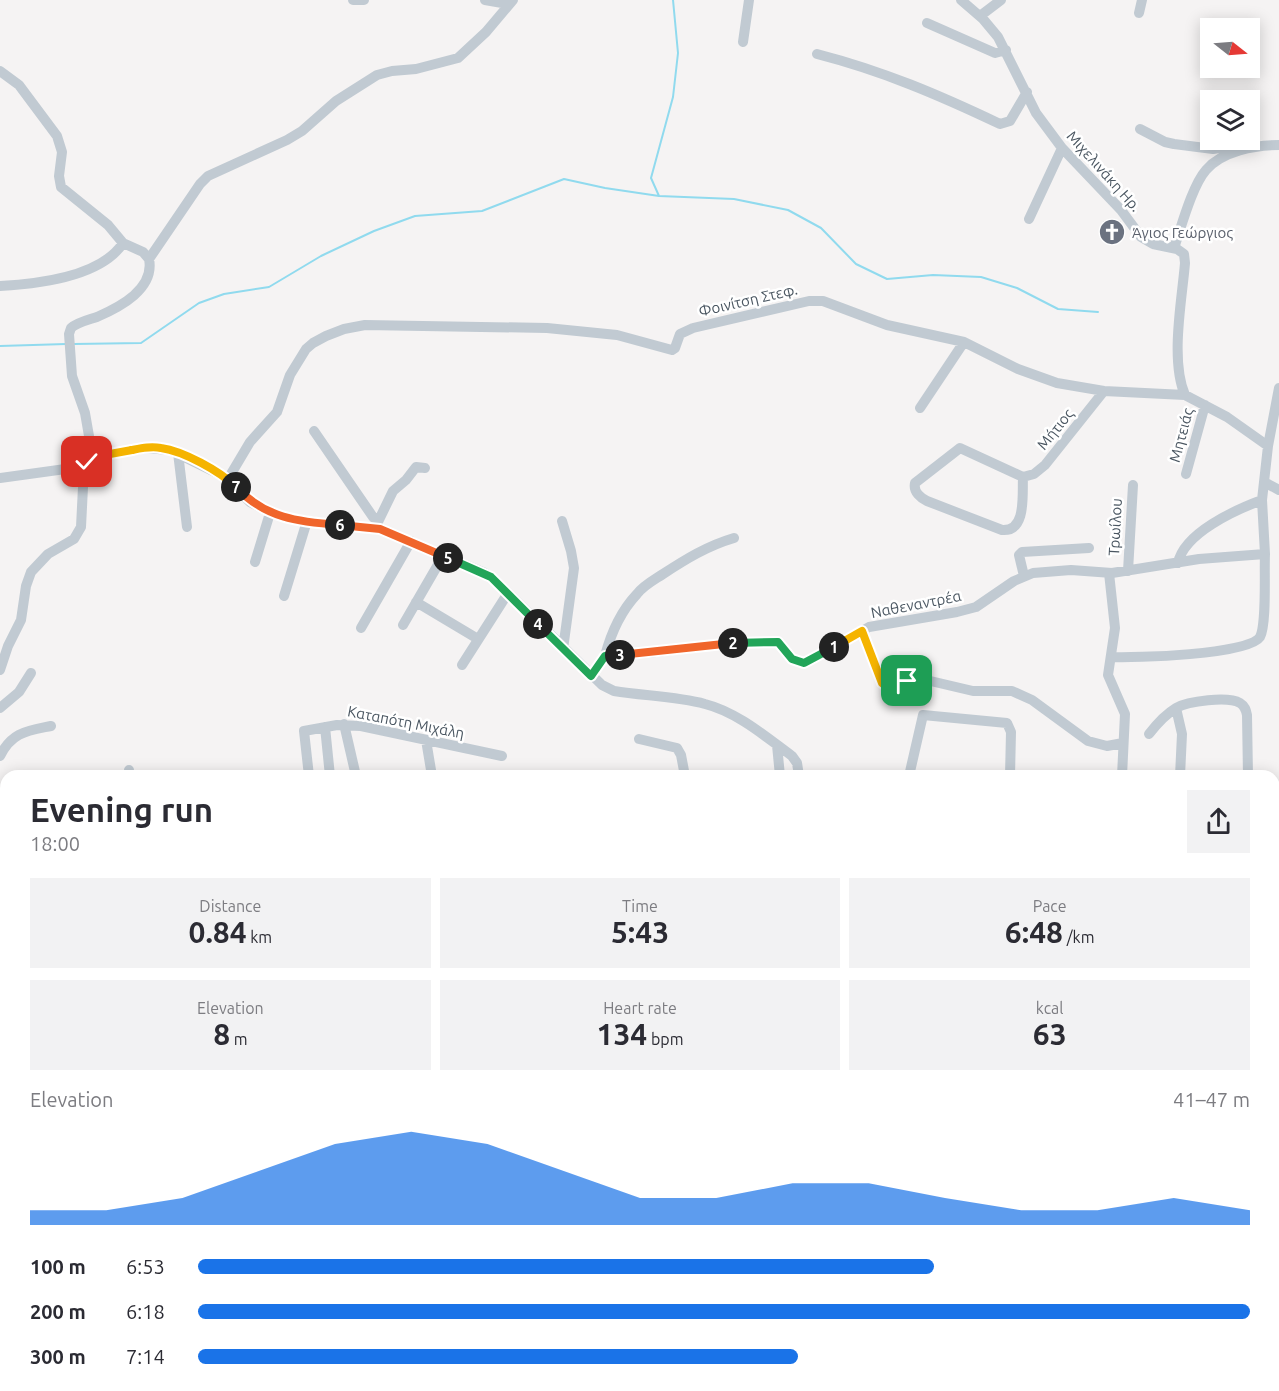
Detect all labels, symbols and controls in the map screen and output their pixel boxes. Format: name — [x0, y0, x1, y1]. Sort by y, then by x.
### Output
north arrow — [1200, 18, 1260, 78]
map controls — [1200, 18, 1260, 150]
button: layers — [1200, 90, 1260, 150]
street label: Μιχελινάκη Ηρ. — [1063, 127, 1145, 215]
church icon: Άγιος Γεώργιος — [1097, 217, 1127, 247]
place label: Άγιος Γεώργιος — [1132, 224, 1233, 241]
street label: Φοινίτση Στεφ. — [697, 280, 799, 320]
street label: Μήτιος — [1033, 405, 1077, 453]
street label: Μητειάς — [1166, 406, 1196, 464]
pin — [61, 436, 112, 487]
icon: check — [70, 445, 103, 478]
pin: 7 — [221, 472, 251, 502]
text: 7 — [231, 478, 241, 496]
street label: Τρωίλου — [1105, 498, 1125, 556]
pin: 6 — [325, 510, 355, 540]
text: 6 — [335, 516, 345, 534]
pin: 5 — [433, 543, 463, 573]
text: 5 — [443, 549, 453, 567]
street label: Ναθεναντρέα — [869, 587, 963, 621]
pin: 4 — [523, 609, 553, 639]
text: 4 — [533, 615, 543, 633]
pin: 2 — [718, 628, 748, 658]
pin: 1 — [819, 632, 849, 662]
text: 2 — [728, 634, 738, 652]
text: 1 — [829, 638, 839, 656]
pin: 3 — [605, 640, 635, 670]
text: 3 — [615, 646, 625, 664]
pin — [881, 655, 932, 706]
icon: arrive — [890, 664, 923, 697]
street label: Καταπότη Μιχάλη — [346, 702, 466, 742]
button: share — [1187, 790, 1250, 853]
text: Evening run — [30, 791, 213, 828]
text: 18:00 — [30, 832, 80, 855]
text: Distance — [199, 897, 261, 915]
text: Time — [622, 897, 658, 915]
text: Pace — [1033, 897, 1067, 915]
text: 0.84 — [188, 915, 247, 949]
text: 5:43 — [611, 915, 669, 949]
text: 6:48 — [1005, 915, 1063, 949]
text: km — [247, 928, 272, 946]
text: /km — [1063, 928, 1094, 946]
text: Elevation — [197, 999, 264, 1017]
text: Heart rate — [603, 999, 677, 1017]
text: kcal — [1036, 999, 1063, 1017]
text: 8 — [213, 1017, 230, 1051]
text: 134 — [597, 1017, 647, 1051]
text: 63 — [1033, 1017, 1067, 1051]
text: m — [230, 1030, 248, 1048]
text: bpm — [647, 1030, 683, 1048]
text: Elevation — [30, 1088, 113, 1111]
text: 41–47 m — [1173, 1088, 1250, 1111]
text: 100 m — [30, 1255, 86, 1278]
text: 6:53 — [126, 1255, 165, 1278]
text: 200 m — [30, 1300, 86, 1323]
text: 6:18 — [126, 1300, 165, 1323]
text: 300 m — [30, 1345, 86, 1368]
text: 7:14 — [126, 1345, 165, 1368]

